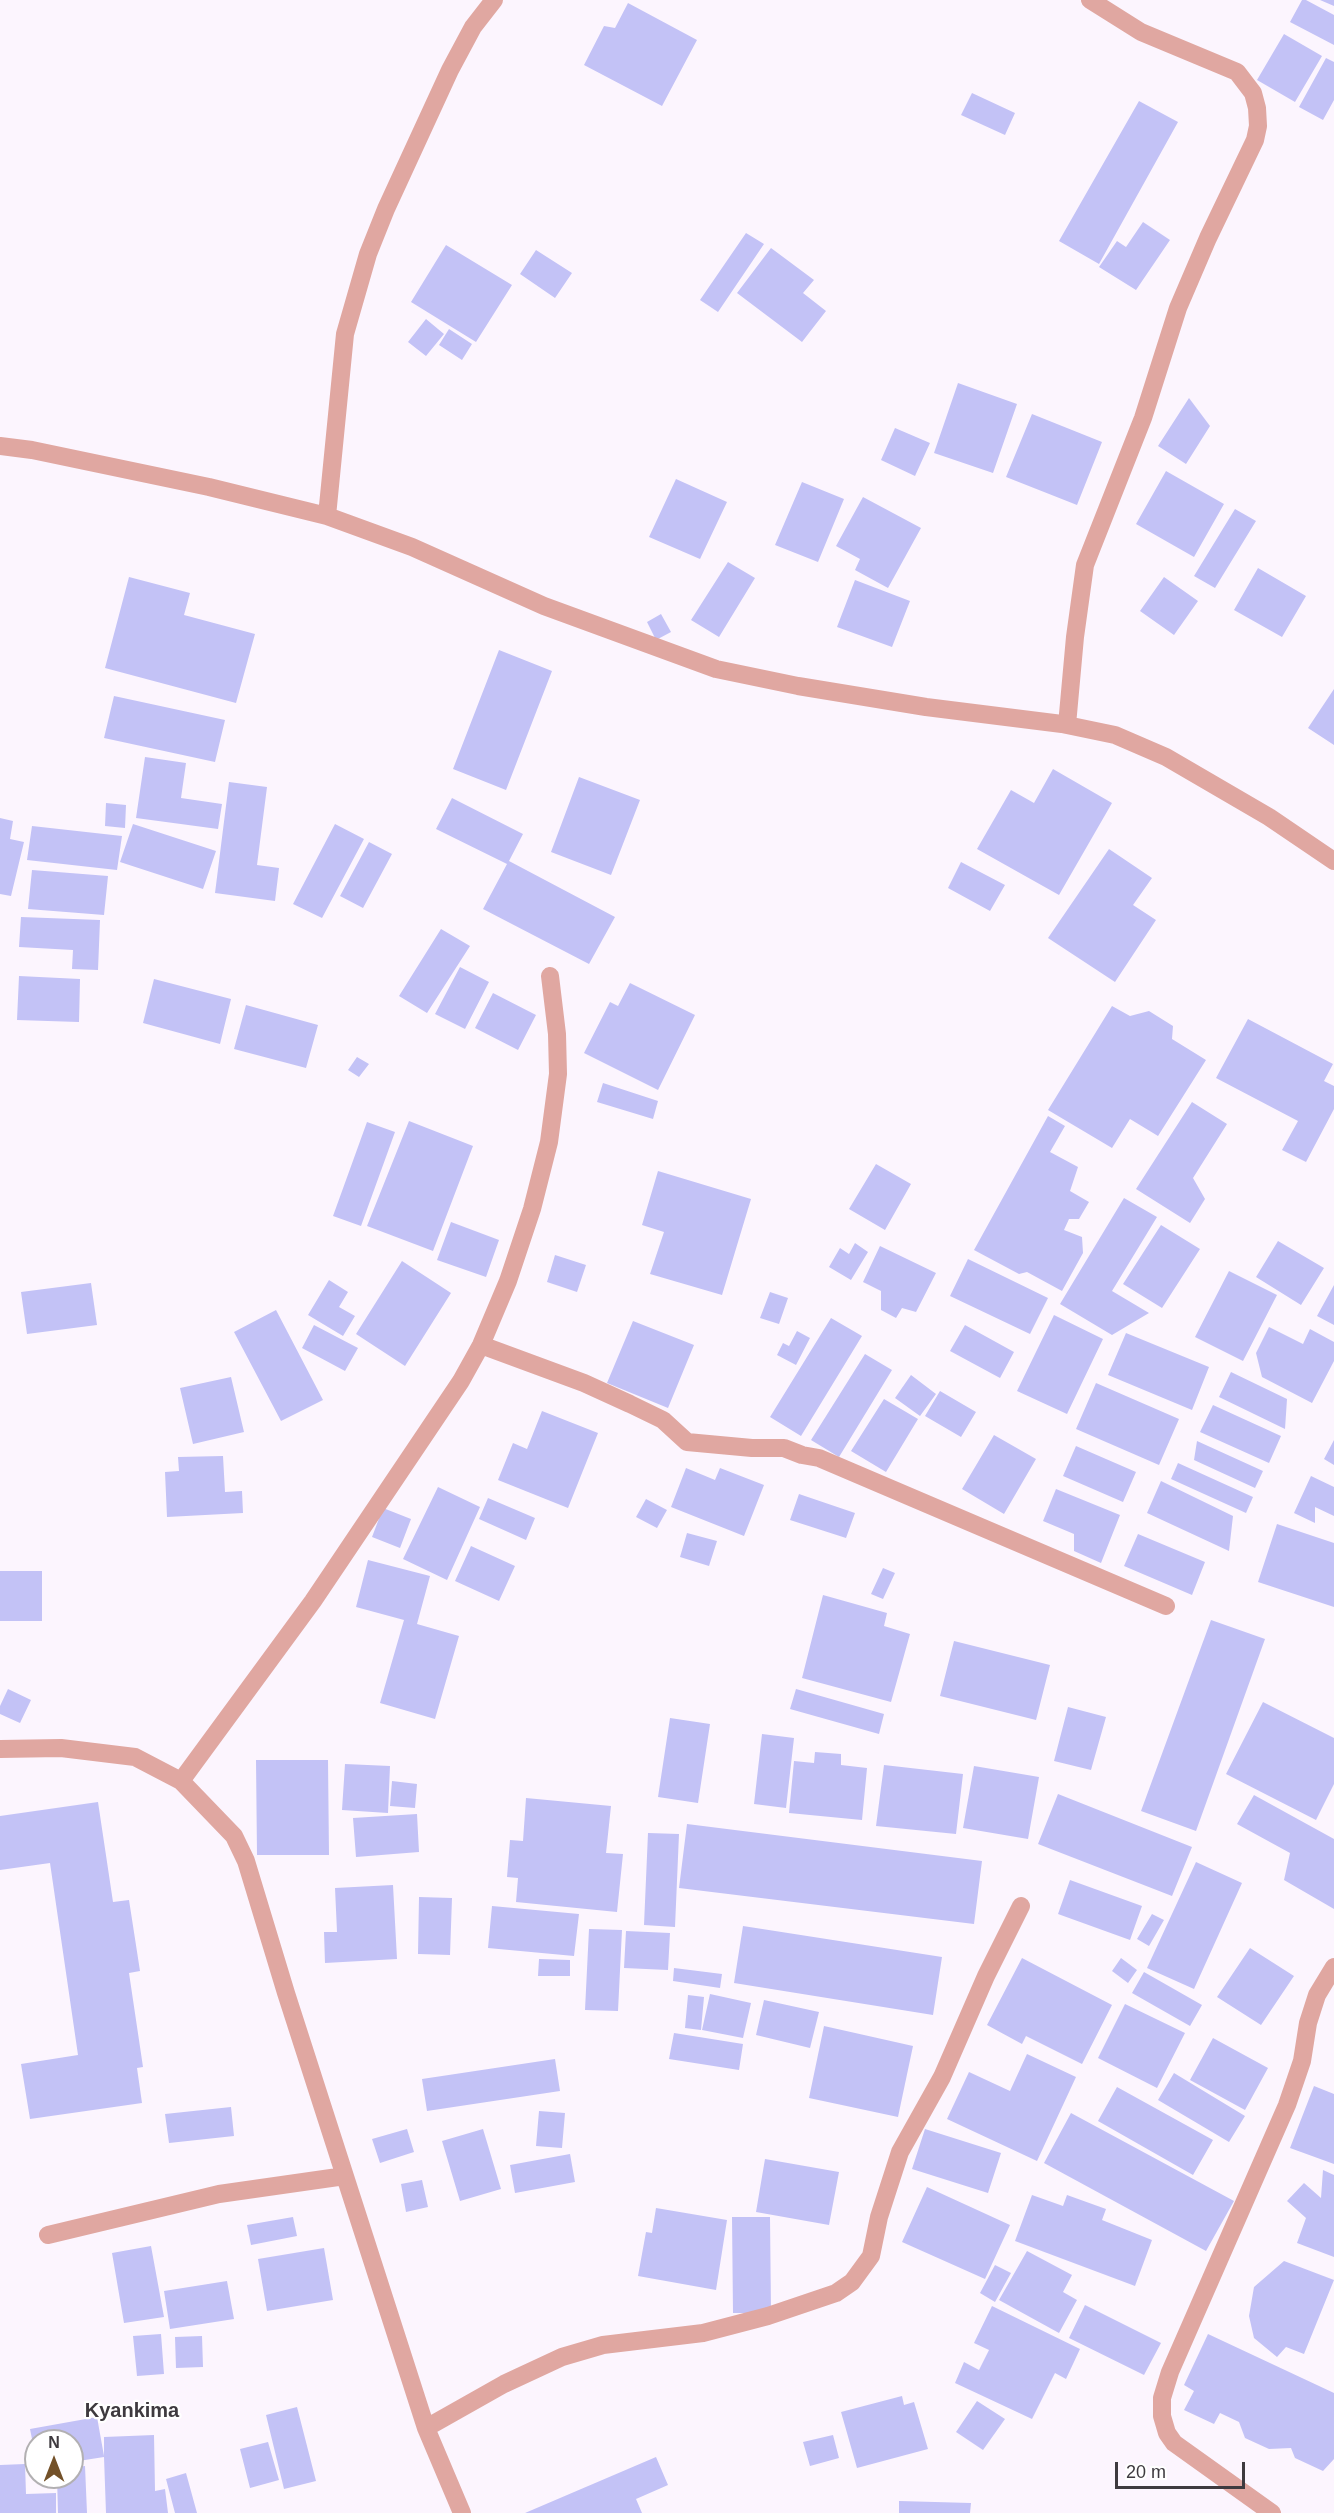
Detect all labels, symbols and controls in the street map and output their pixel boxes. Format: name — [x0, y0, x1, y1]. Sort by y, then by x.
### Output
district label: Kyankima — [85, 2399, 179, 2423]
north arrow — [24, 2429, 84, 2489]
text: N — [48, 2434, 60, 2451]
scale bar — [1118, 2450, 1248, 2488]
text: 20 m — [1126, 2462, 1166, 2482]

